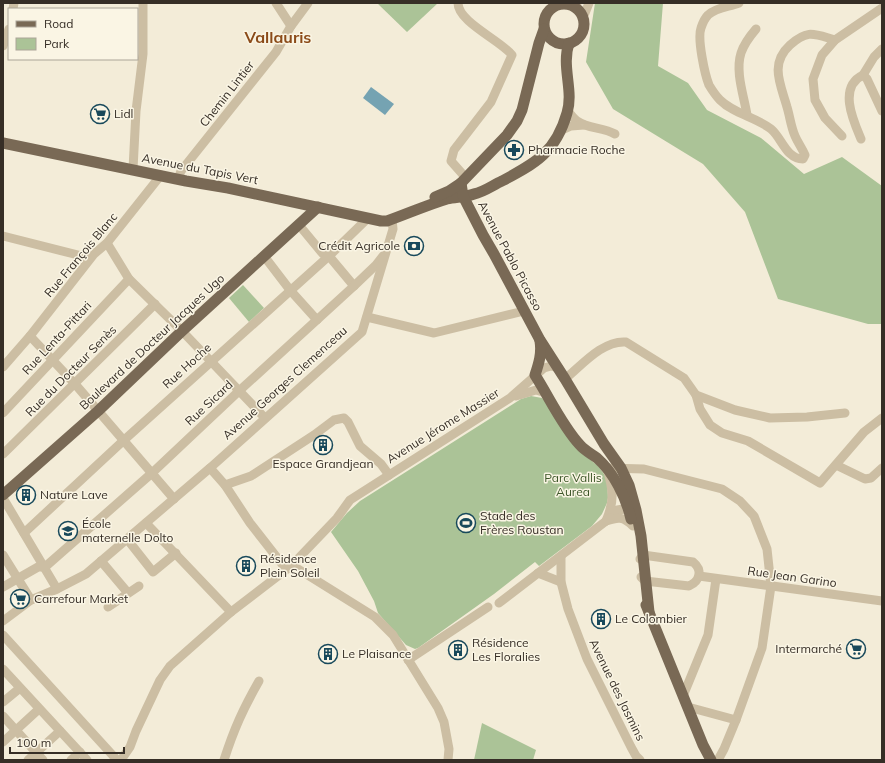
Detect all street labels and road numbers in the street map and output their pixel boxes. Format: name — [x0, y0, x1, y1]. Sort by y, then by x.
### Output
street label: Chemin Lintier — [196, 57, 257, 130]
street label: Avenue du Tapis Vert — [141, 150, 259, 187]
street label: Avenue Pablo Picasso — [475, 198, 546, 313]
street label: Rue François Blanc — [41, 209, 120, 300]
street label: Boulevard de Docteur Jacques Ugo — [76, 270, 227, 413]
street label: Rue Lenta-Pittari — [19, 298, 95, 377]
street label: Rue du Docteur Senès — [22, 322, 119, 419]
street label: Avenue Georges Clemenceau — [219, 323, 350, 443]
street label: Rue Hoche — [159, 340, 214, 391]
street label: Rue Sicard — [182, 377, 236, 429]
street label: Avenue Jérome Massier — [384, 384, 502, 466]
street label: Rue Jean Garino — [747, 563, 838, 590]
street label: Avenue des Jasmins — [586, 637, 649, 743]

